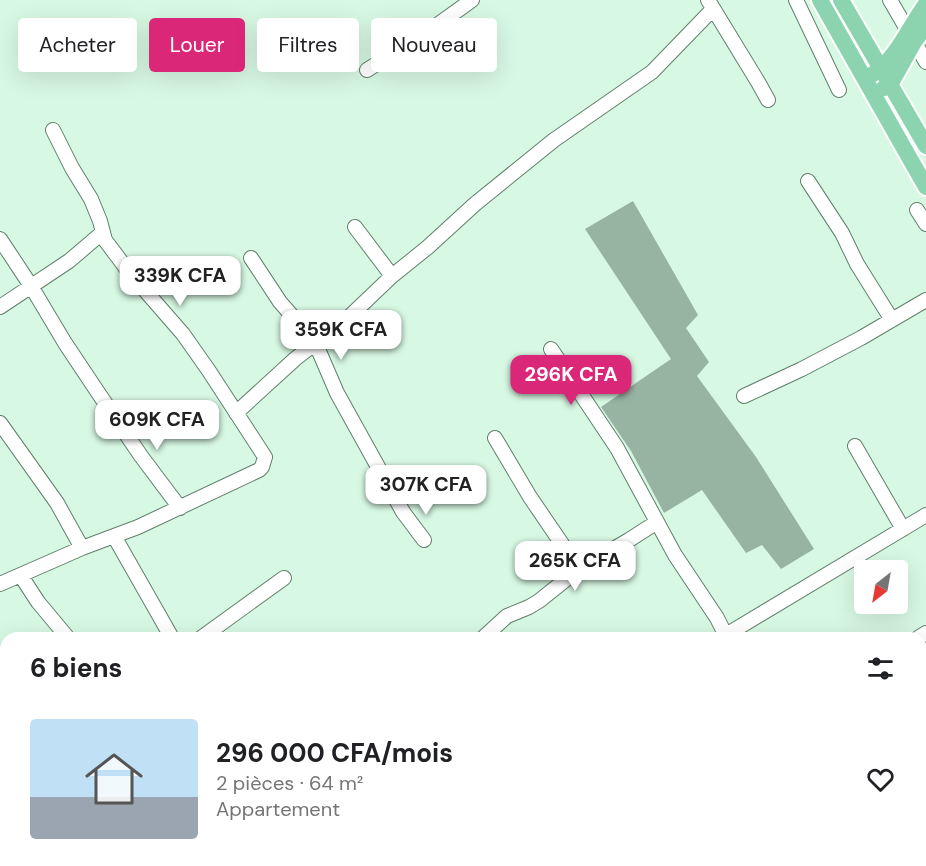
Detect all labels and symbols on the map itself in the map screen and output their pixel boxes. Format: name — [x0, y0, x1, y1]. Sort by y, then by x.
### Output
pin: 339K CFA — [118, 256, 242, 307]
pin: 359K CFA — [279, 310, 403, 361]
pin: 296K CFA — [509, 355, 633, 406]
pin: 609K CFA — [95, 400, 219, 451]
pin: 307K CFA — [364, 465, 488, 516]
pin: 265K CFA — [513, 541, 637, 592]
north arrow — [854, 560, 908, 614]

